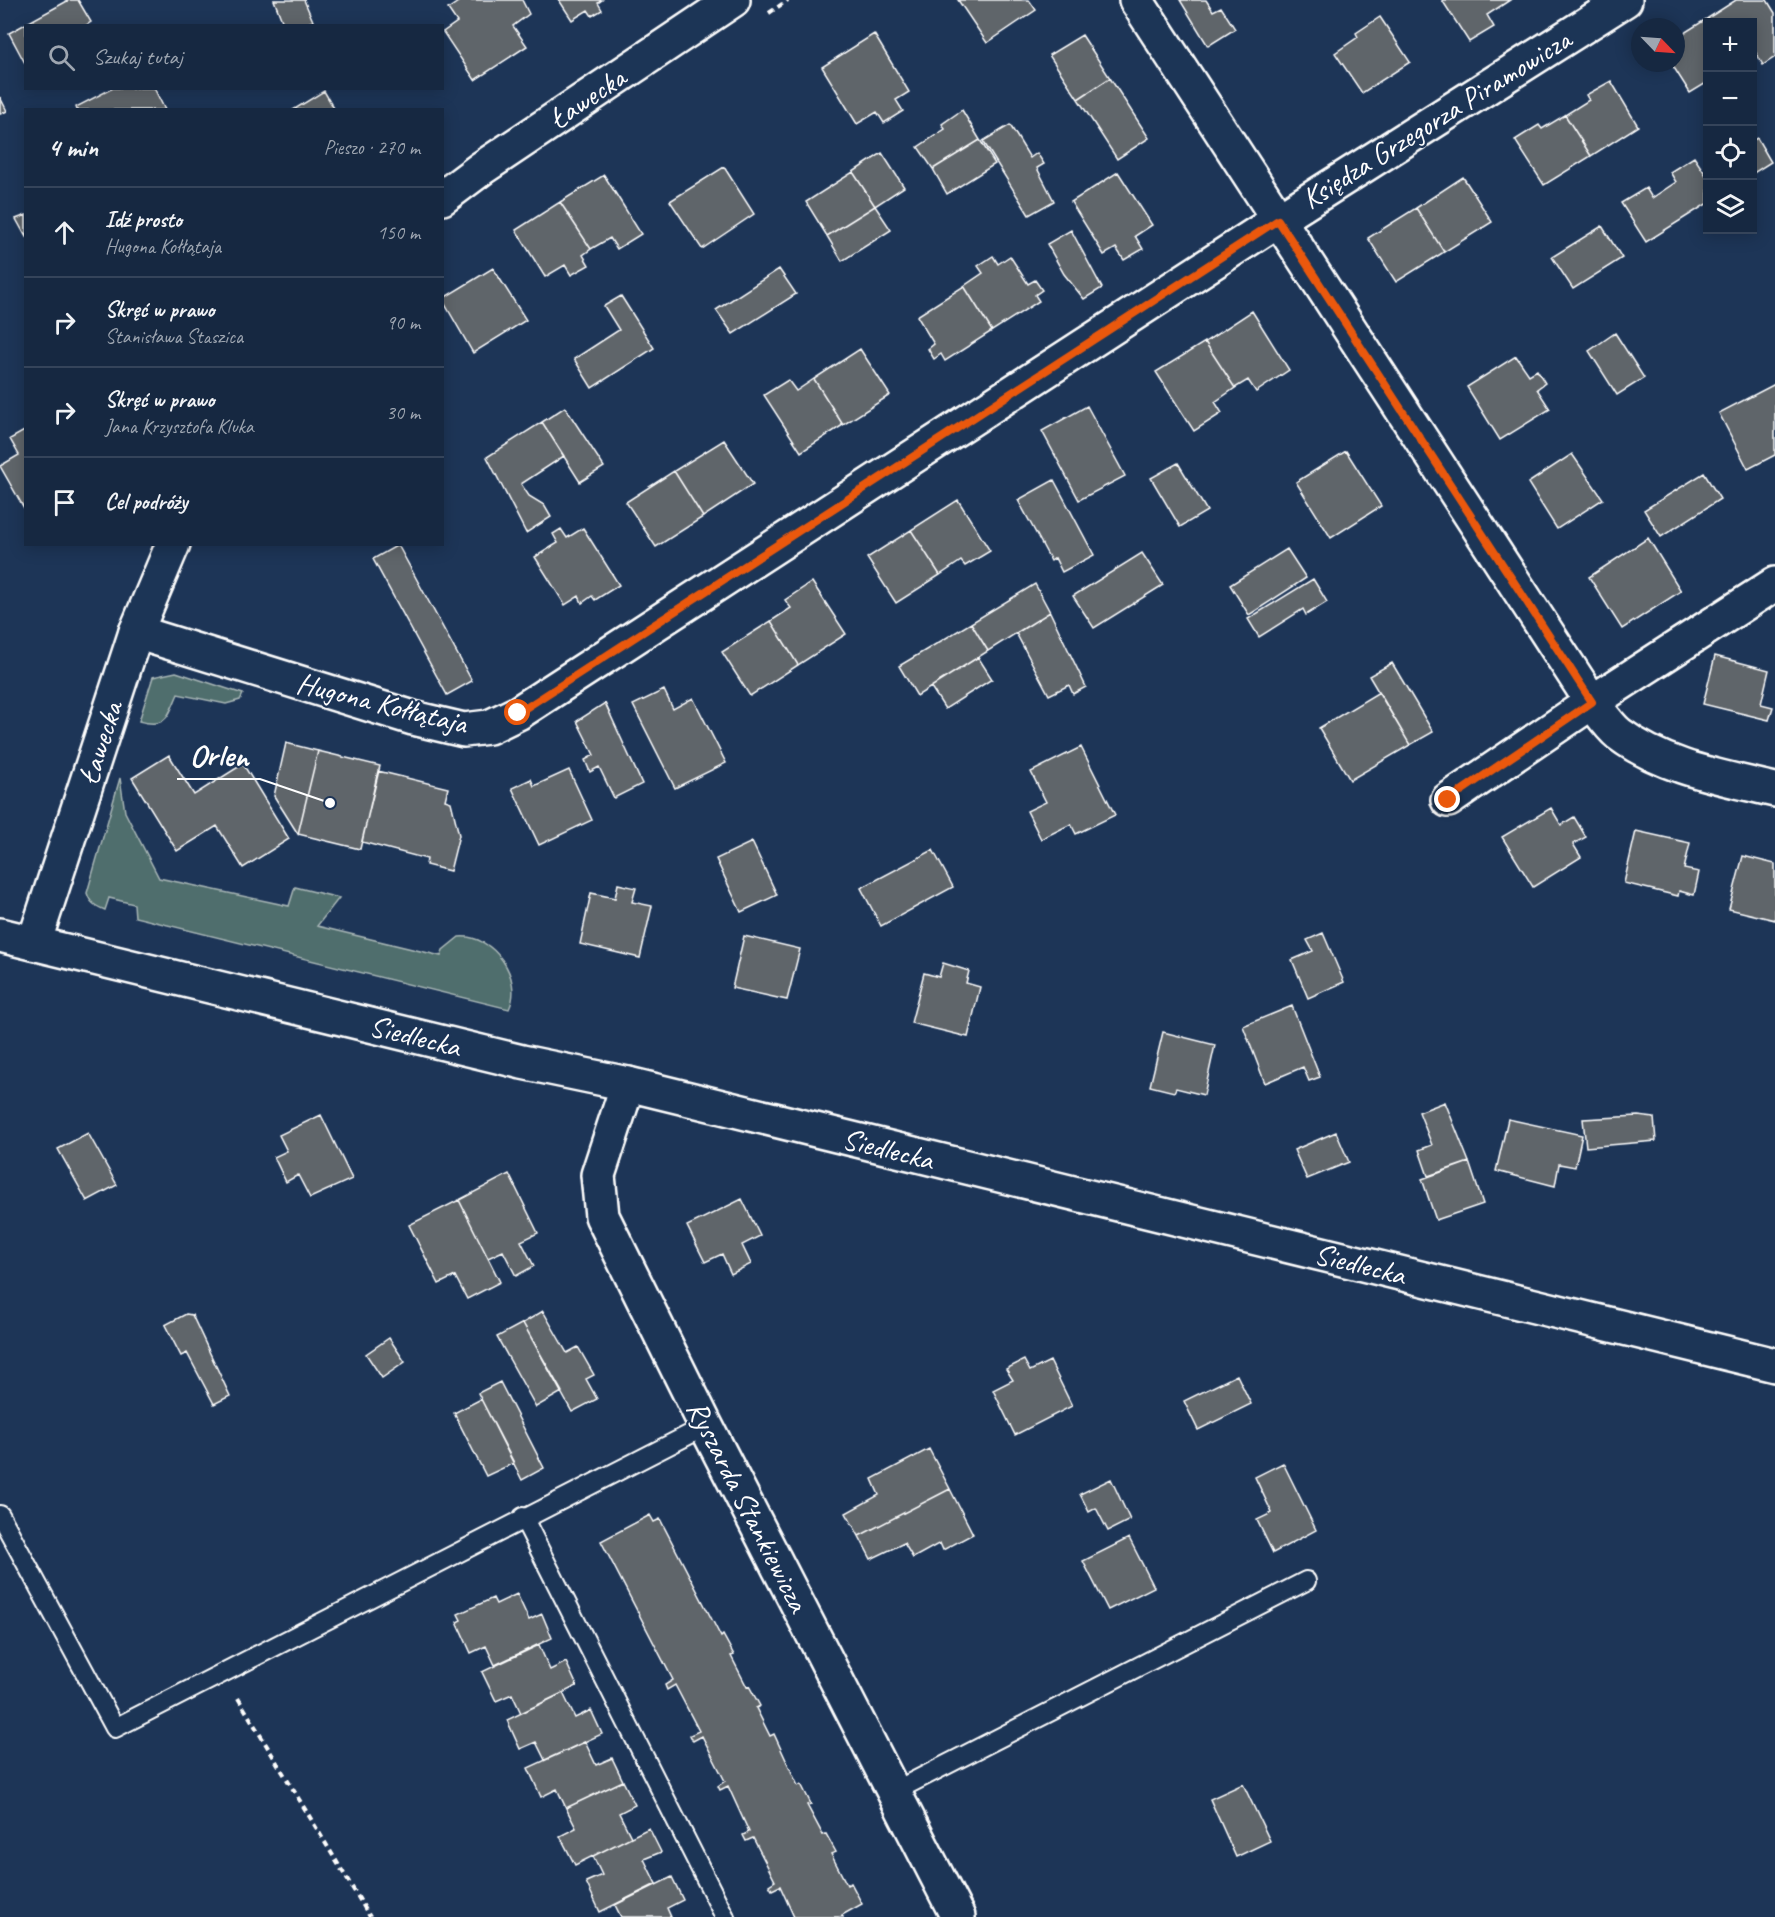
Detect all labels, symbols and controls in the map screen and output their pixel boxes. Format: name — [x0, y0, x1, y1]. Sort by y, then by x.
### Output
north arrow — [1631, 18, 1685, 72]
map controls — [1703, 18, 1757, 234]
button: + — [1703, 18, 1757, 72]
street label: Księdza Grzegorza Piramowicza — [1294, 19, 1580, 217]
search box — [24, 24, 444, 90]
icon: search — [45, 41, 78, 74]
text: Szukaj tutaj — [93, 43, 183, 71]
street label: Ławecka — [541, 57, 635, 137]
button: − — [1703, 72, 1757, 126]
button: locate — [1703, 126, 1757, 180]
text: 4 min — [48, 131, 98, 164]
text: Pieszo · 270 m — [324, 135, 420, 160]
button: layers — [1703, 180, 1757, 234]
text: Idź prosto — [105, 206, 182, 234]
icon: ahead — [48, 216, 81, 249]
text: 150 m — [377, 220, 420, 245]
text: Hugona Kołłątaja — [105, 234, 221, 259]
text: Skręć w prawo — [105, 296, 214, 324]
icon: right — [48, 306, 81, 339]
text: 90 m — [386, 310, 420, 335]
text: Stanisława Staszica — [105, 324, 243, 349]
text: Skręć w prawo — [105, 386, 214, 414]
icon: right — [48, 396, 81, 429]
text: 30 m — [386, 400, 420, 425]
text: Jana Krzysztofa Kluka — [105, 414, 254, 439]
icon: arrive — [48, 486, 81, 519]
text: Cel podróży — [105, 488, 188, 516]
street label: Hugona Kołłątaja — [293, 664, 473, 743]
street label: Ławecka — [69, 694, 132, 789]
route start — [504, 699, 530, 725]
callout: Orlen — [177, 729, 260, 779]
text: Orlen — [190, 735, 251, 776]
route end — [1434, 786, 1460, 812]
street label: Siedlecka — [366, 1006, 466, 1066]
street label: Siedlecka — [839, 1119, 939, 1179]
street label: Siedlecka — [1311, 1234, 1411, 1294]
street label: Ryszarda Stankiewicza — [678, 1394, 819, 1620]

